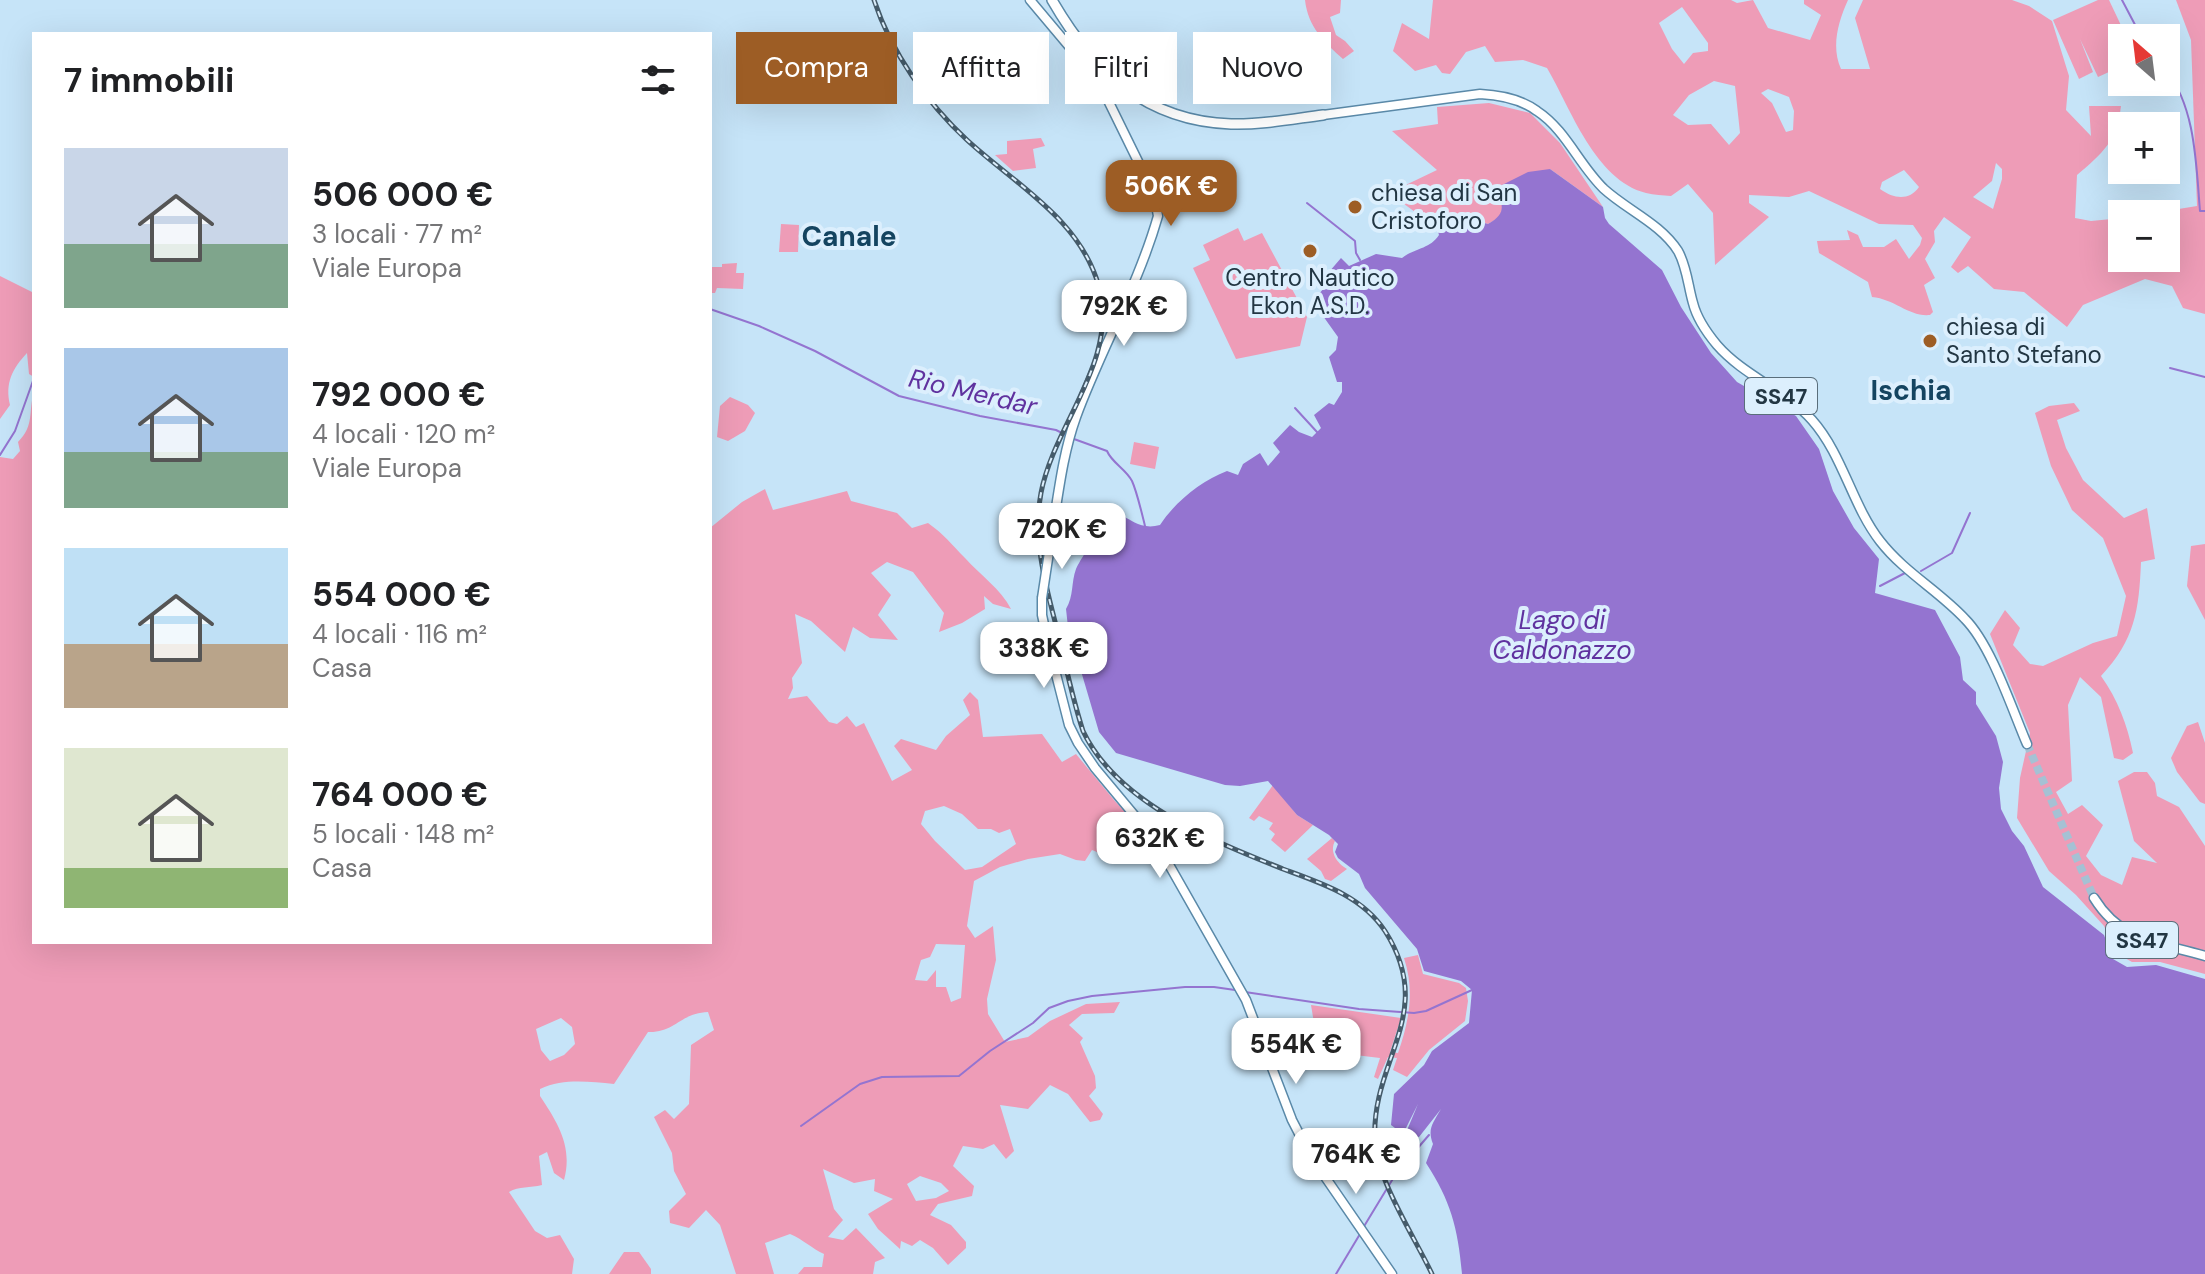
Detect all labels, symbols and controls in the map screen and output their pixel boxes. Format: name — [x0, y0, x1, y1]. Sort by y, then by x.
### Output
north arrow — [2108, 24, 2180, 96]
map controls — [2108, 24, 2180, 272]
chip: Compra — [736, 32, 897, 104]
chip: Affitta — [913, 32, 1049, 104]
chip: Filtri — [1065, 32, 1177, 104]
chip: Nuovo — [1193, 32, 1331, 104]
text: 7 immobili — [64, 58, 234, 103]
icon: filters — [636, 58, 680, 102]
button: + — [2108, 112, 2180, 184]
pin: 506K € — [1106, 160, 1236, 228]
text: 506K € — [1124, 169, 1218, 203]
text: 506 000 € — [312, 172, 493, 217]
place label: chiesa di San Cristoforo — [1371, 177, 1517, 236]
icon: home — [128, 180, 224, 276]
marker: chiesa di San Cristoforo — [1346, 198, 1364, 216]
button: − — [2108, 200, 2180, 272]
text: 3 locali · 77 m² — [312, 217, 482, 251]
district label: Canale — [801, 218, 897, 255]
marker: Centro Nautico Ekon A.S.D. — [1301, 242, 1319, 260]
text: Viale Europa — [312, 251, 462, 285]
place label: Centro Nautico Ekon A.S.D. — [1225, 262, 1395, 321]
pin: 792K € — [1059, 280, 1189, 348]
text: 792K € — [1080, 289, 1168, 323]
place label: chiesa di Santo Stefano — [1946, 311, 2102, 370]
marker: chiesa di Santo Stefano — [1921, 332, 1939, 350]
water label: Rio Merdar — [905, 361, 1042, 424]
text: 792 000 € — [312, 372, 486, 417]
district label: Ischia — [1871, 372, 1951, 409]
road number: SS47 — [1745, 378, 1817, 414]
icon: home — [128, 380, 224, 476]
text: 4 locali · 120 m² — [312, 417, 495, 451]
text: Viale Europa — [312, 451, 462, 485]
pin: 720K € — [997, 503, 1127, 571]
text: 720K € — [1017, 512, 1107, 546]
text: 554 000 € — [312, 572, 491, 617]
icon: home — [128, 580, 224, 676]
water label: Lago di Caldonazzo — [1492, 603, 1632, 667]
text: 4 locali · 116 m² — [312, 617, 487, 651]
pin: 338K € — [979, 622, 1109, 690]
text: 338K € — [998, 631, 1090, 665]
text: Casa — [312, 651, 372, 685]
text: 764 000 € — [312, 772, 488, 817]
icon: home — [128, 780, 224, 876]
pin: 632K € — [1095, 812, 1225, 880]
text: 5 locali · 148 m² — [312, 817, 494, 851]
text: 632K € — [1115, 821, 1205, 855]
text: Casa — [312, 851, 372, 885]
road number: SS47 — [2106, 922, 2178, 958]
pin: 554K € — [1231, 1018, 1361, 1086]
text: 554K € — [1250, 1027, 1342, 1061]
pin: 764K € — [1291, 1128, 1421, 1196]
text: 764K € — [1311, 1137, 1401, 1171]

